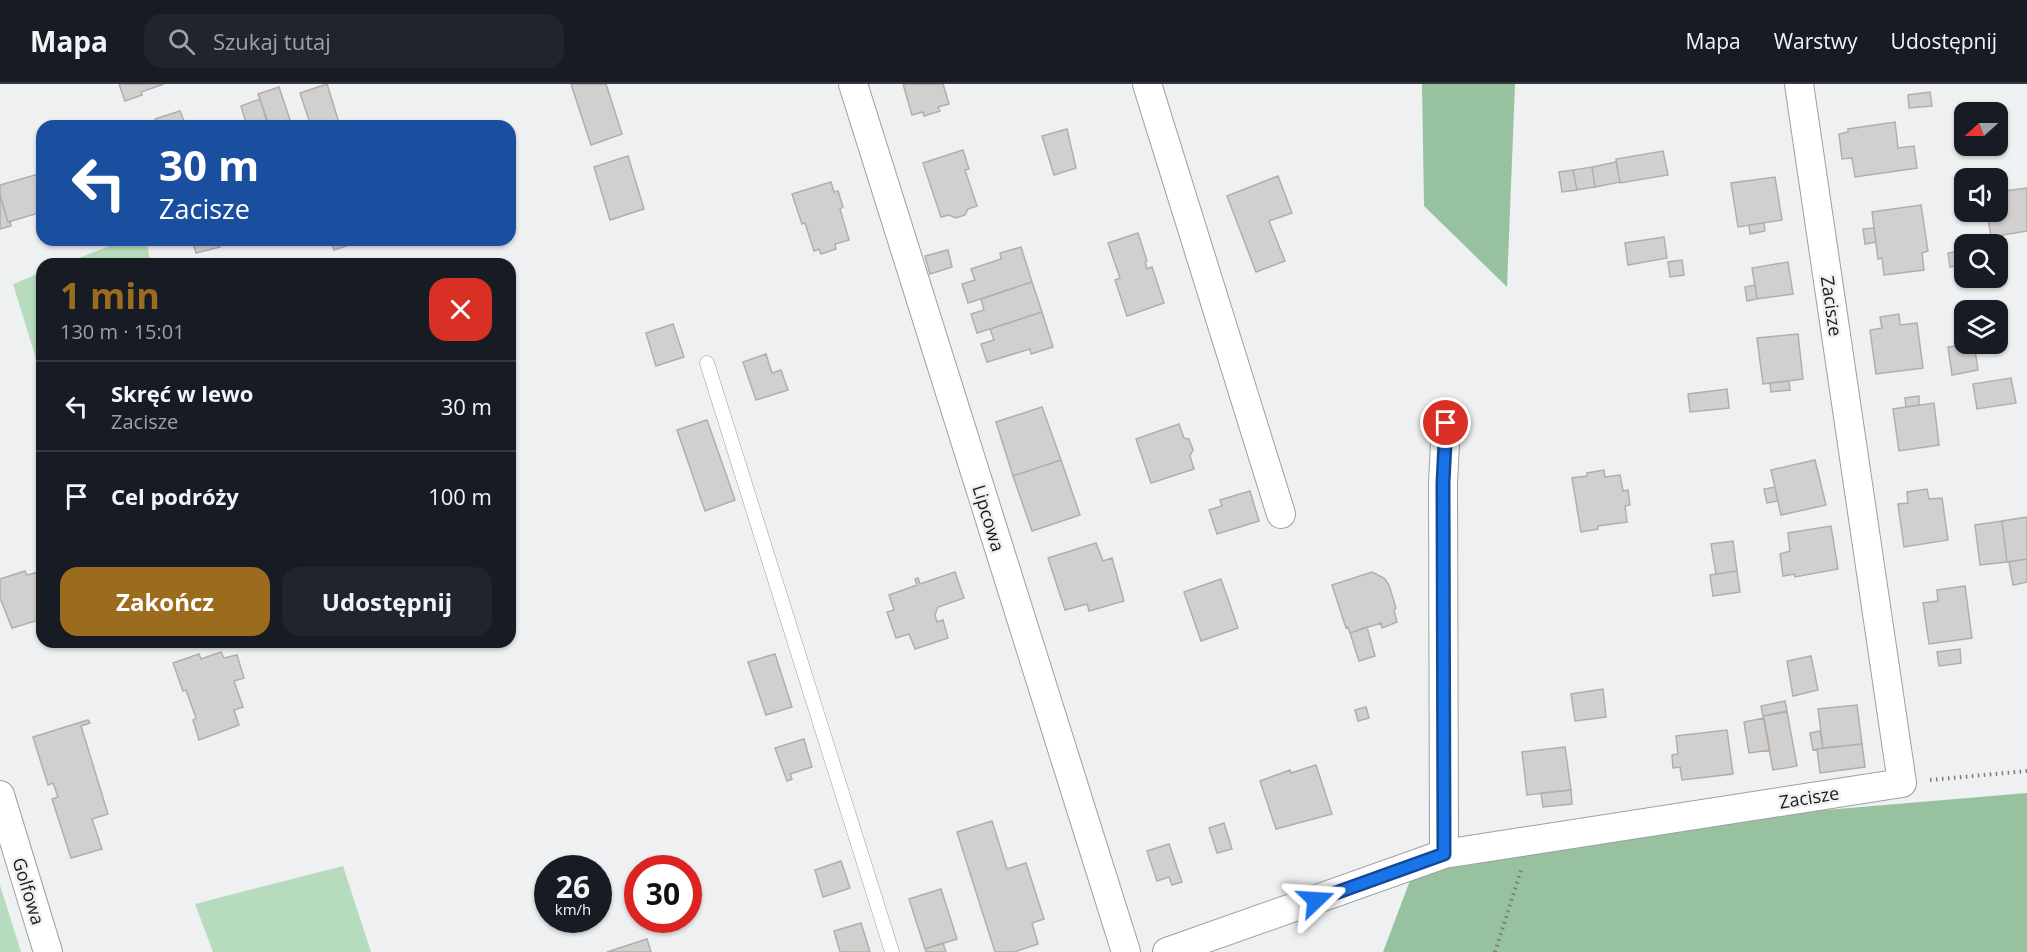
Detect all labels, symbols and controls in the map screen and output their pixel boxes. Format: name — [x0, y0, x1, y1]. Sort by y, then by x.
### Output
search box — [144, 14, 564, 68]
text: Mapa — [30, 22, 108, 60]
icon: search — [165, 25, 198, 58]
text: Szukaj tutaj — [213, 26, 331, 56]
text: Mapa — [1686, 27, 1741, 55]
text: Warstwy — [1774, 27, 1858, 55]
text: Udostępnij — [1891, 27, 1997, 55]
north arrow — [1954, 102, 2008, 156]
map controls — [1954, 102, 2008, 354]
text: 30 m — [159, 136, 259, 193]
icon: left — [60, 144, 138, 222]
button: sound — [1954, 168, 2008, 222]
text: Zacisze — [159, 190, 250, 227]
button: search — [1954, 234, 2008, 288]
text: 1 min — [60, 271, 160, 320]
street label: Zacisze — [1816, 274, 1848, 338]
button: close — [429, 278, 492, 341]
button: layers — [1954, 300, 2008, 354]
text: 130 m · 15:01 — [60, 318, 185, 345]
text: Skręć w lewo — [111, 378, 253, 408]
icon: left — [60, 390, 93, 423]
text: 30 m — [441, 391, 492, 421]
pin — [1420, 397, 1471, 448]
icon: arrive — [1429, 406, 1462, 439]
text: Zacisze — [111, 408, 178, 435]
icon: arrive — [60, 480, 93, 513]
text: Cel podróży — [111, 481, 239, 511]
text: 100 m — [428, 481, 492, 511]
street label: Lipcowa — [968, 482, 1010, 554]
button: Zakończ — [60, 567, 270, 636]
button: Udostępnij — [282, 567, 492, 636]
street label: Zacisze — [1777, 780, 1841, 814]
street label: Golfowa — [7, 854, 51, 928]
speed limit sign: 30 — [624, 855, 702, 933]
text: 26 — [556, 866, 590, 907]
position arrow — [1284, 868, 1348, 932]
text: km/h — [555, 899, 591, 919]

